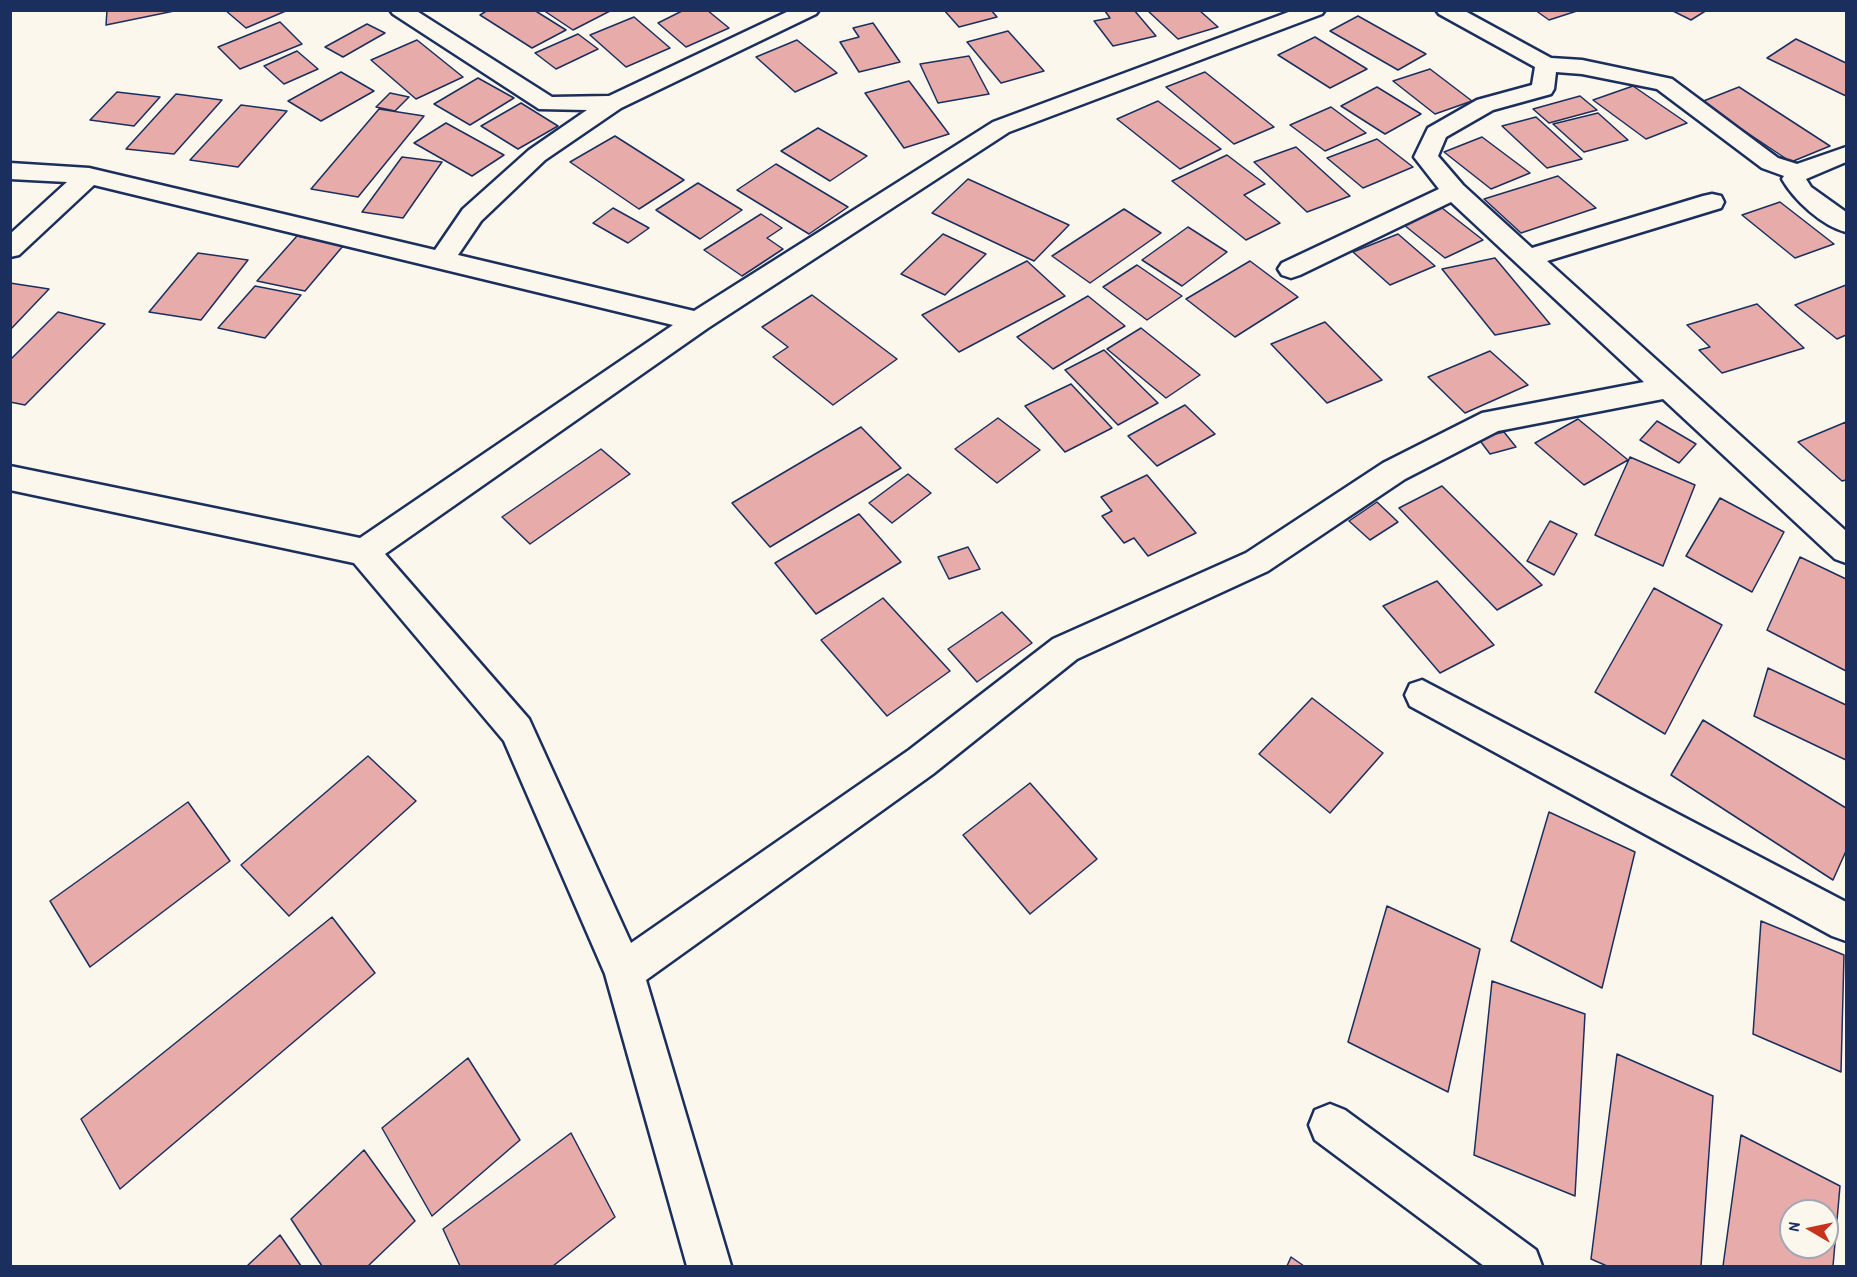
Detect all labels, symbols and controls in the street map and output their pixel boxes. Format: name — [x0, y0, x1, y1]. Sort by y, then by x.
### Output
north arrow — [1779, 1199, 1839, 1259]
text: N — [1782, 1221, 1805, 1232]

